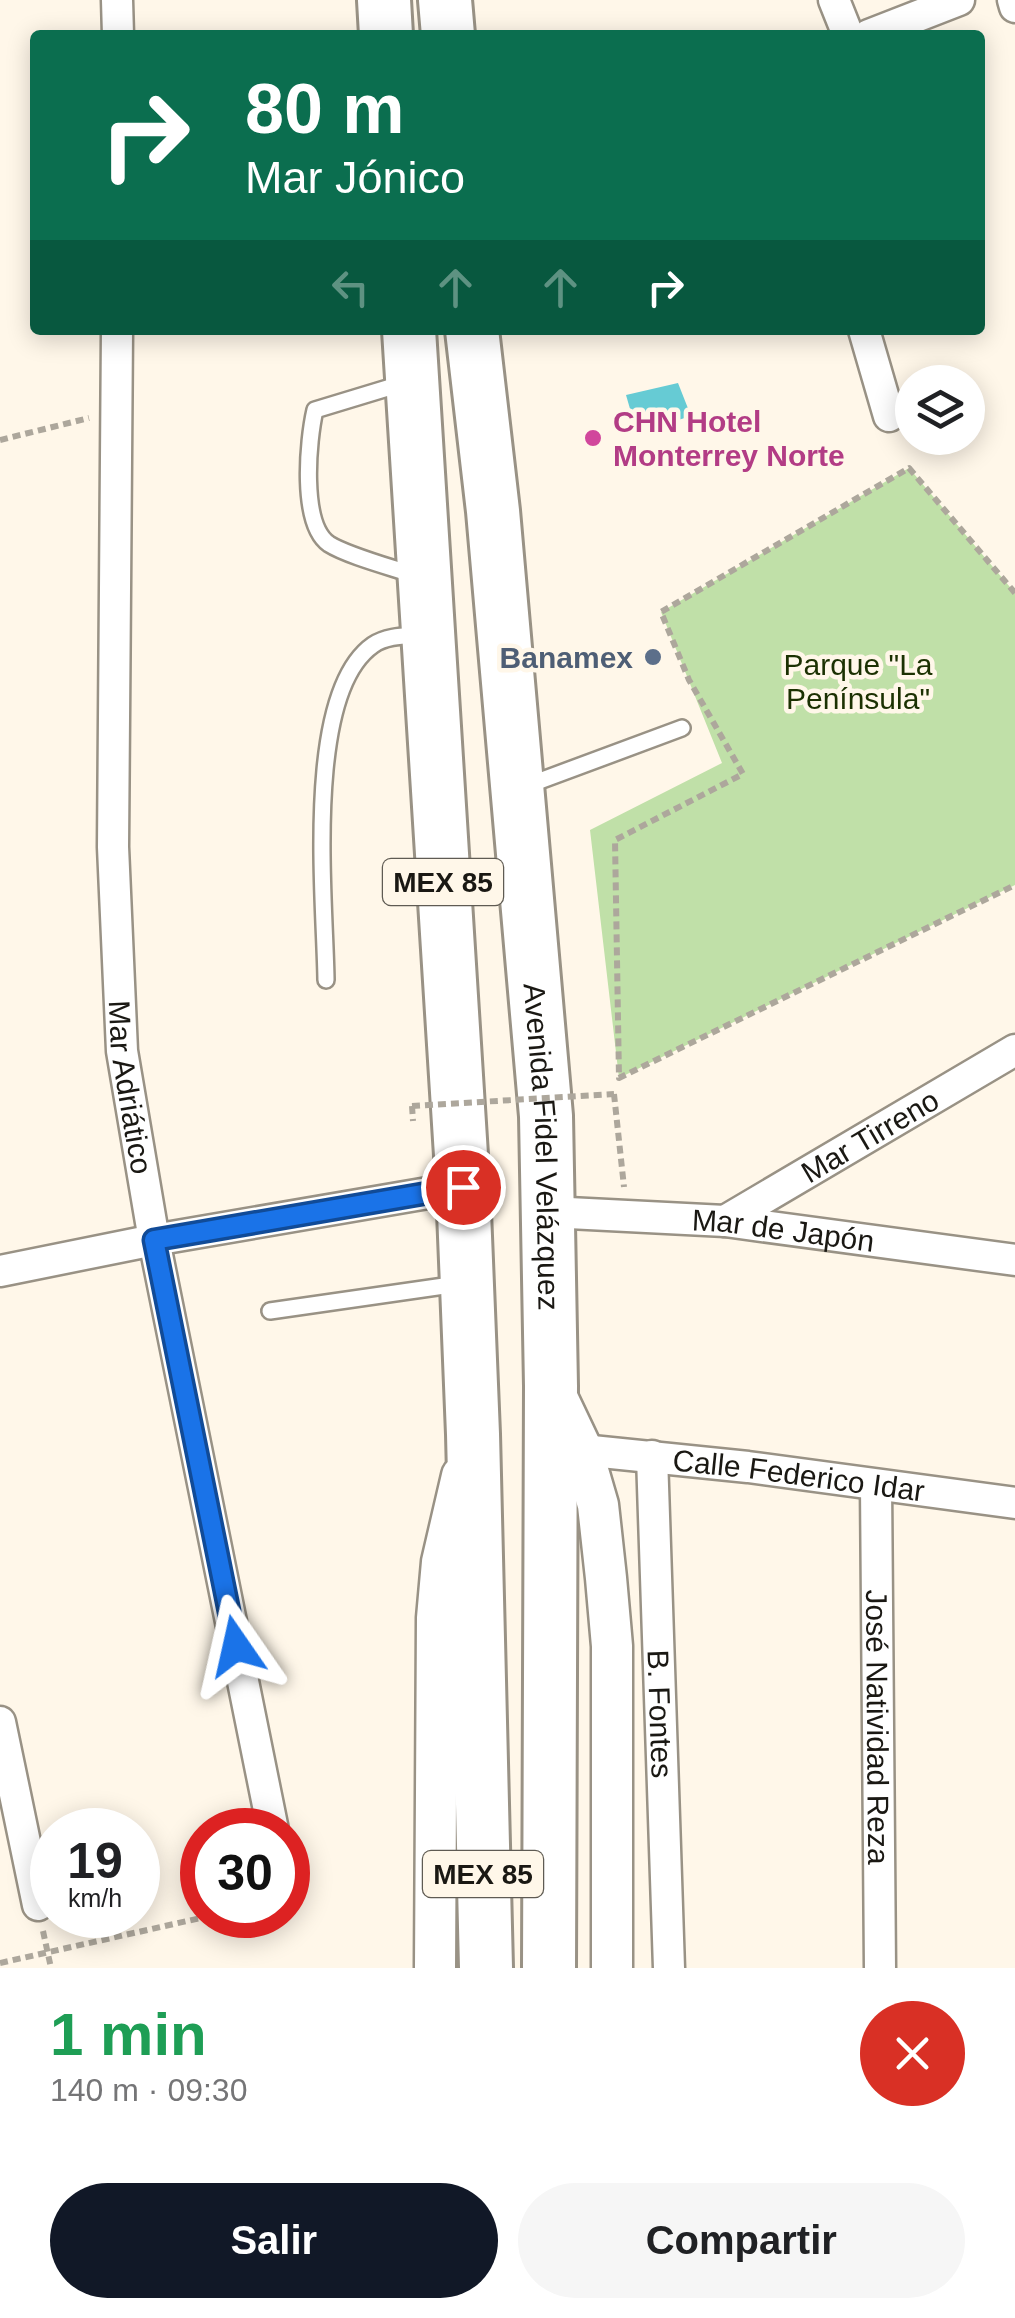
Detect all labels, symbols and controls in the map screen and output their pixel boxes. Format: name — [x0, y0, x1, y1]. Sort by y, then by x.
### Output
icon: right — [80, 70, 210, 200]
text: 80 m — [245, 70, 405, 148]
text: Mar Jónico — [245, 152, 465, 203]
icon: left — [323, 260, 378, 315]
icon: ahead — [428, 260, 483, 315]
icon: ahead — [533, 260, 588, 315]
icon: right — [638, 260, 693, 315]
map controls — [895, 365, 985, 455]
button: layers — [895, 365, 985, 455]
place label: CHN Hotel Monterrey Norte — [613, 405, 845, 472]
marker: CHN Hotel Monterrey Norte — [582, 427, 604, 449]
place label: Banamex — [500, 641, 633, 674]
marker: Banamex — [642, 646, 664, 668]
park label: Parque "La Península" — [783, 648, 933, 715]
road number: MEX 85 — [383, 859, 503, 905]
street label: Avenida Fidel Velázquez — [518, 981, 566, 1311]
street label: Mar Adriático — [103, 1000, 159, 1176]
street label: Mar Tirreno — [795, 1082, 944, 1189]
pin — [421, 1145, 506, 1230]
icon: arrive — [436, 1160, 491, 1215]
street label: Mar de Japón — [691, 1203, 876, 1257]
street label: Calle Federico Idar — [671, 1443, 927, 1507]
street label: José Natividad Reza — [860, 1589, 896, 1865]
position arrow — [184, 1594, 288, 1698]
street label: B. Fontes — [642, 1649, 679, 1779]
speed limit sign: 30 — [180, 1808, 310, 1938]
text: 19 — [67, 1833, 123, 1889]
road number: MEX 85 — [423, 1851, 543, 1897]
text: km/h — [68, 1884, 122, 1912]
text: 1 min — [50, 2001, 207, 2068]
button: close — [860, 2001, 965, 2106]
text: 140 m · 09:30 — [50, 2072, 247, 2108]
button: Salir — [50, 2183, 498, 2298]
button: Compartir — [518, 2183, 965, 2298]

